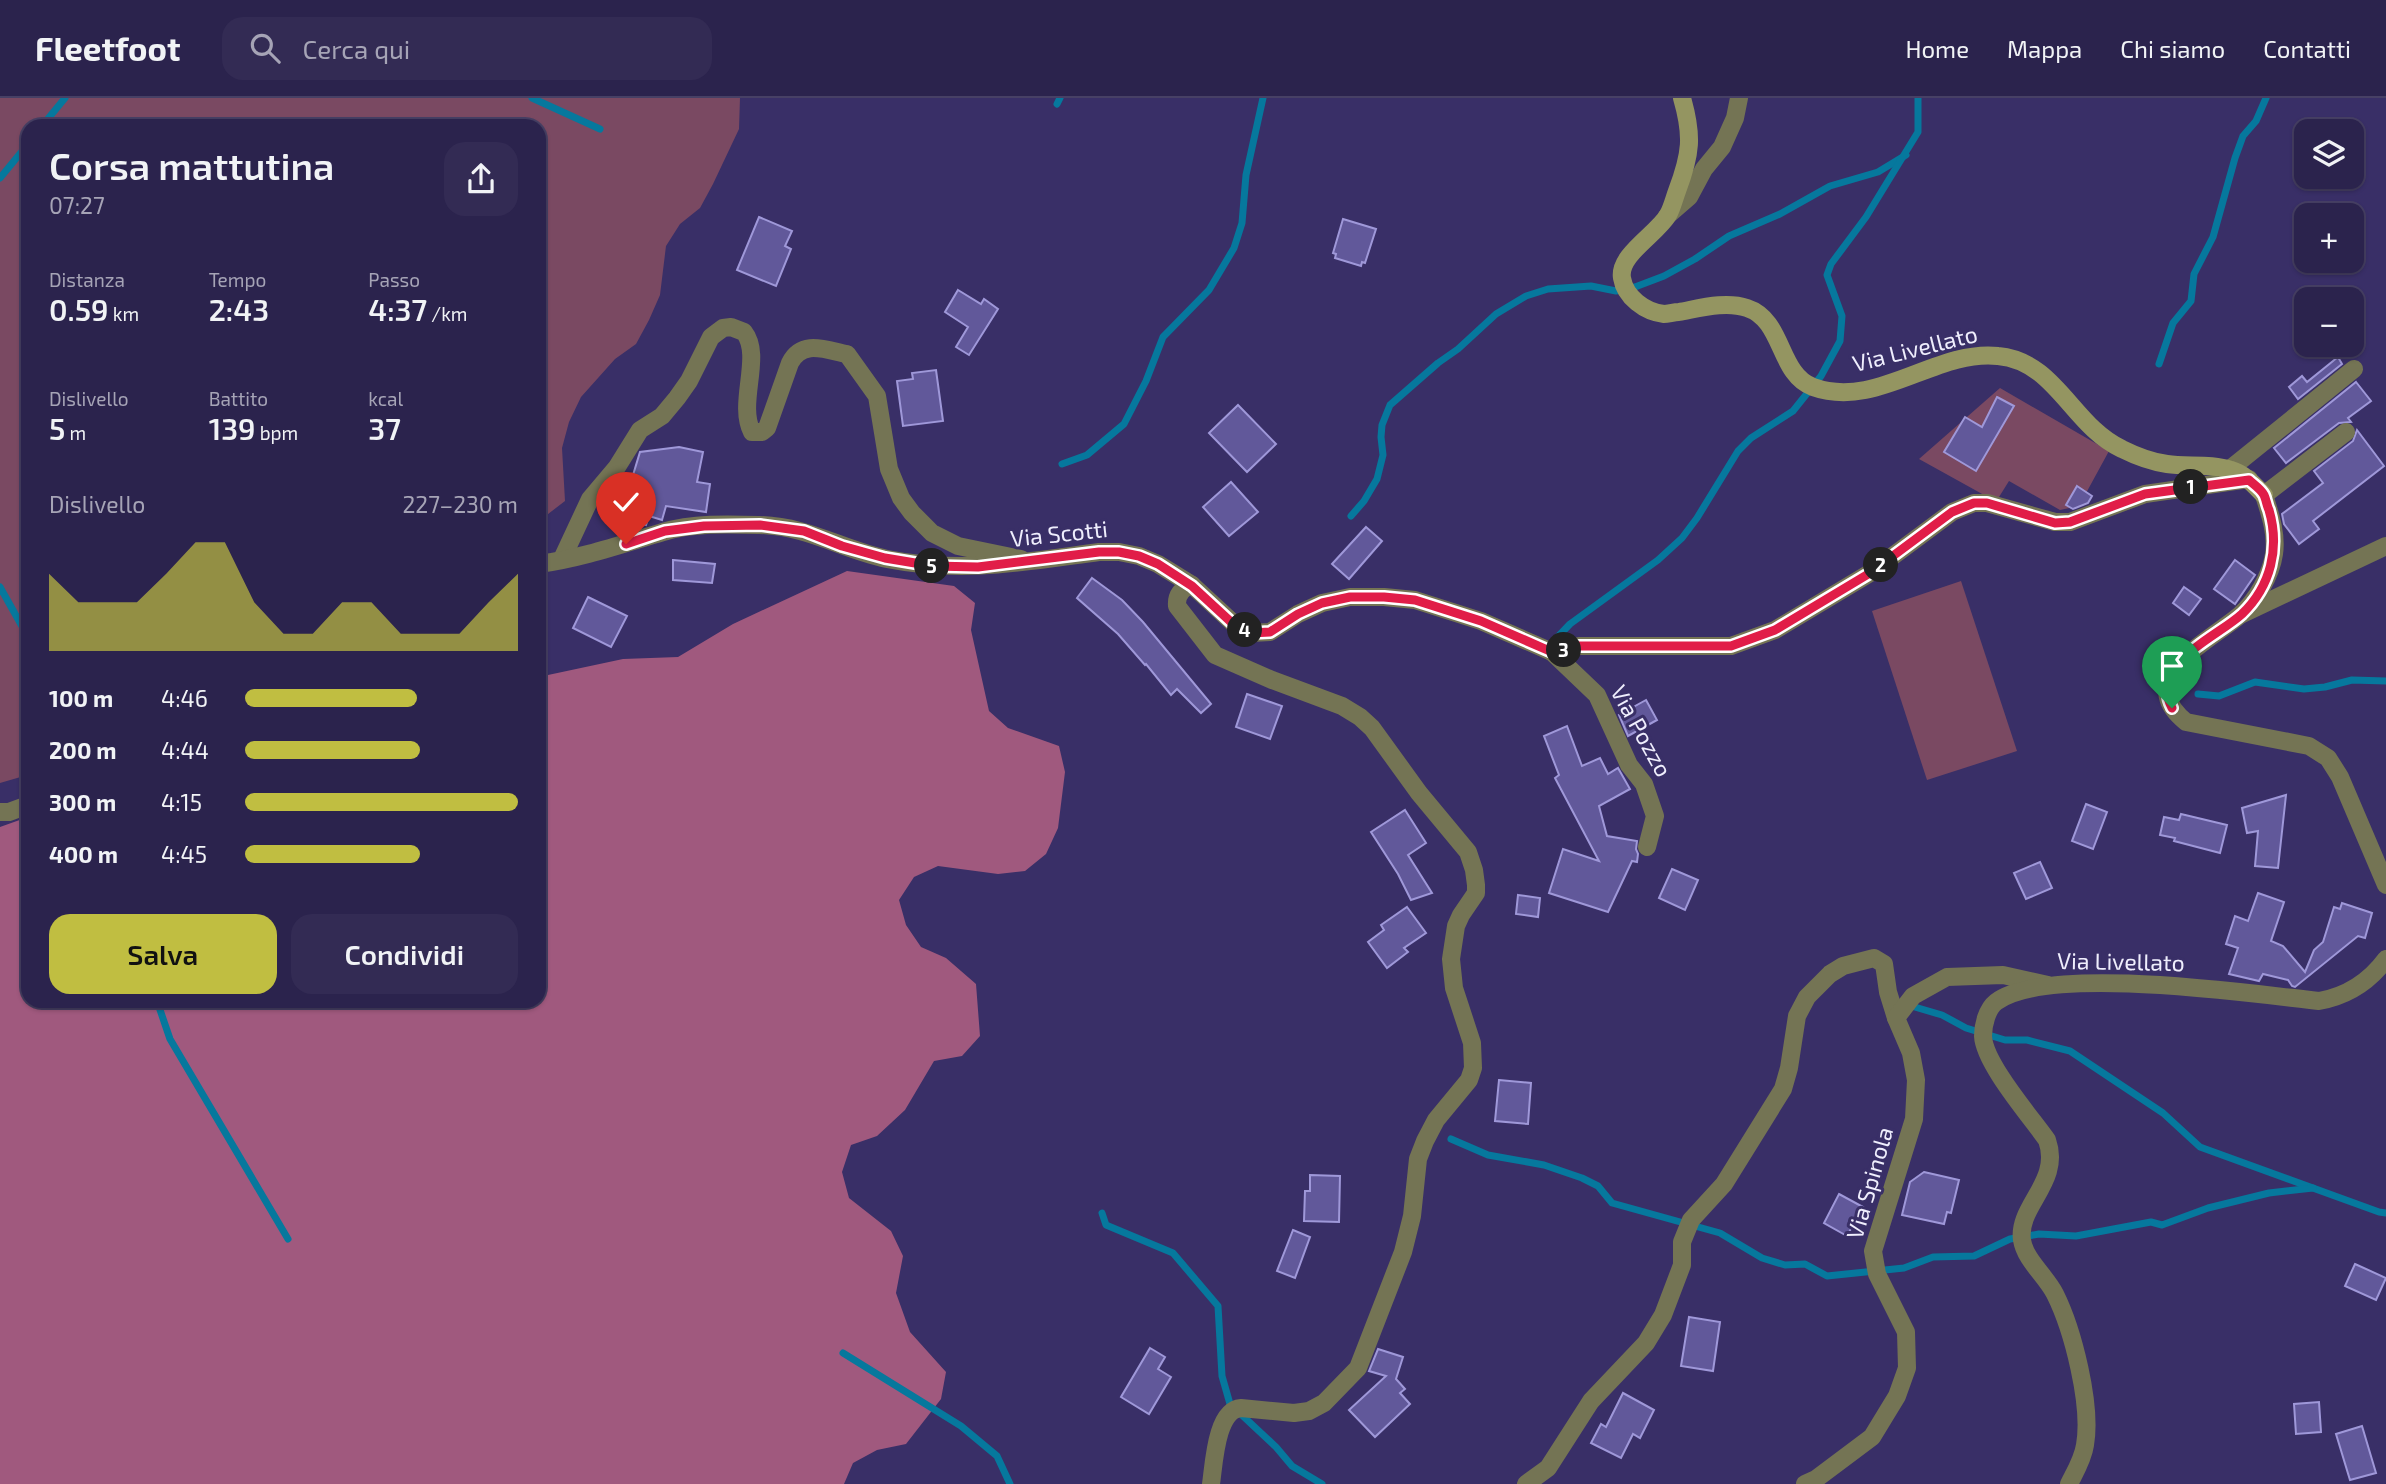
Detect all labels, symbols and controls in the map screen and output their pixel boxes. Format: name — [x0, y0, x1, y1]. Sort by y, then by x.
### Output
search box — [222, 17, 712, 80]
text: Fleetfoot — [35, 28, 180, 68]
icon: search — [246, 29, 284, 67]
text: Cerca qui — [302, 33, 410, 64]
text: Home — [1905, 34, 1969, 63]
text: Mappa — [2007, 34, 2082, 63]
text: Chi siamo — [2120, 34, 2225, 63]
text: Contatti — [2263, 34, 2351, 63]
map controls — [2294, 119, 2364, 357]
button: layers — [2294, 119, 2364, 189]
text: Corsa mattutina — [49, 142, 334, 188]
button: share — [444, 142, 518, 216]
text: 07:27 — [49, 191, 105, 219]
button: + — [2294, 203, 2364, 273]
text: Distanza — [49, 268, 125, 291]
text: Tempo — [209, 268, 266, 291]
text: Passo — [368, 268, 420, 291]
button: − — [2294, 287, 2364, 357]
text: 0.59 — [49, 291, 109, 327]
text: 2:43 — [209, 291, 269, 327]
text: 4:37 — [368, 291, 427, 327]
text: km — [109, 302, 139, 325]
text: /km — [427, 302, 468, 325]
street label: Via Livellato — [1850, 319, 1980, 377]
text: Dislivello — [49, 387, 129, 410]
text: Battito — [209, 387, 268, 410]
text: kcal — [368, 387, 403, 410]
text: 5 — [49, 410, 65, 446]
text: 139 — [209, 410, 256, 446]
text: 37 — [368, 410, 401, 446]
text: m — [65, 421, 86, 444]
text: bpm — [256, 421, 298, 444]
pin: 1 — [2174, 470, 2208, 504]
pin — [596, 472, 656, 544]
text: 1 — [2186, 475, 2195, 498]
icon: check — [607, 483, 645, 521]
text: Dislivello — [49, 490, 145, 518]
text: 227–230 m — [402, 490, 518, 518]
street label: Via Scotti — [1009, 514, 1109, 552]
pin: 2 — [1864, 547, 1898, 582]
pin: 5 — [914, 548, 950, 584]
text: 2 — [1875, 553, 1886, 576]
text: 5 — [926, 554, 937, 577]
pin: 4 — [1228, 612, 1262, 648]
text: 4 — [1238, 618, 1251, 641]
pin: 3 — [1546, 632, 1582, 668]
pin — [2142, 636, 2202, 708]
text: 3 — [1558, 638, 1569, 661]
icon: arrive — [2153, 647, 2191, 685]
street label: Via Pozzo — [1605, 680, 1678, 781]
text: 100 m — [49, 684, 113, 712]
text: 4:46 — [161, 684, 208, 712]
text: 200 m — [49, 736, 117, 764]
text: 4:44 — [161, 736, 209, 764]
text: 300 m — [49, 788, 116, 816]
text: 4:15 — [161, 788, 202, 816]
text: 400 m — [49, 840, 118, 868]
text: 4:45 — [161, 840, 207, 868]
button: Salva — [49, 914, 277, 994]
button: Condividi — [291, 914, 518, 994]
street label: Via Livellato — [2057, 946, 2185, 976]
street label: Via Spinola — [1840, 1123, 1898, 1242]

